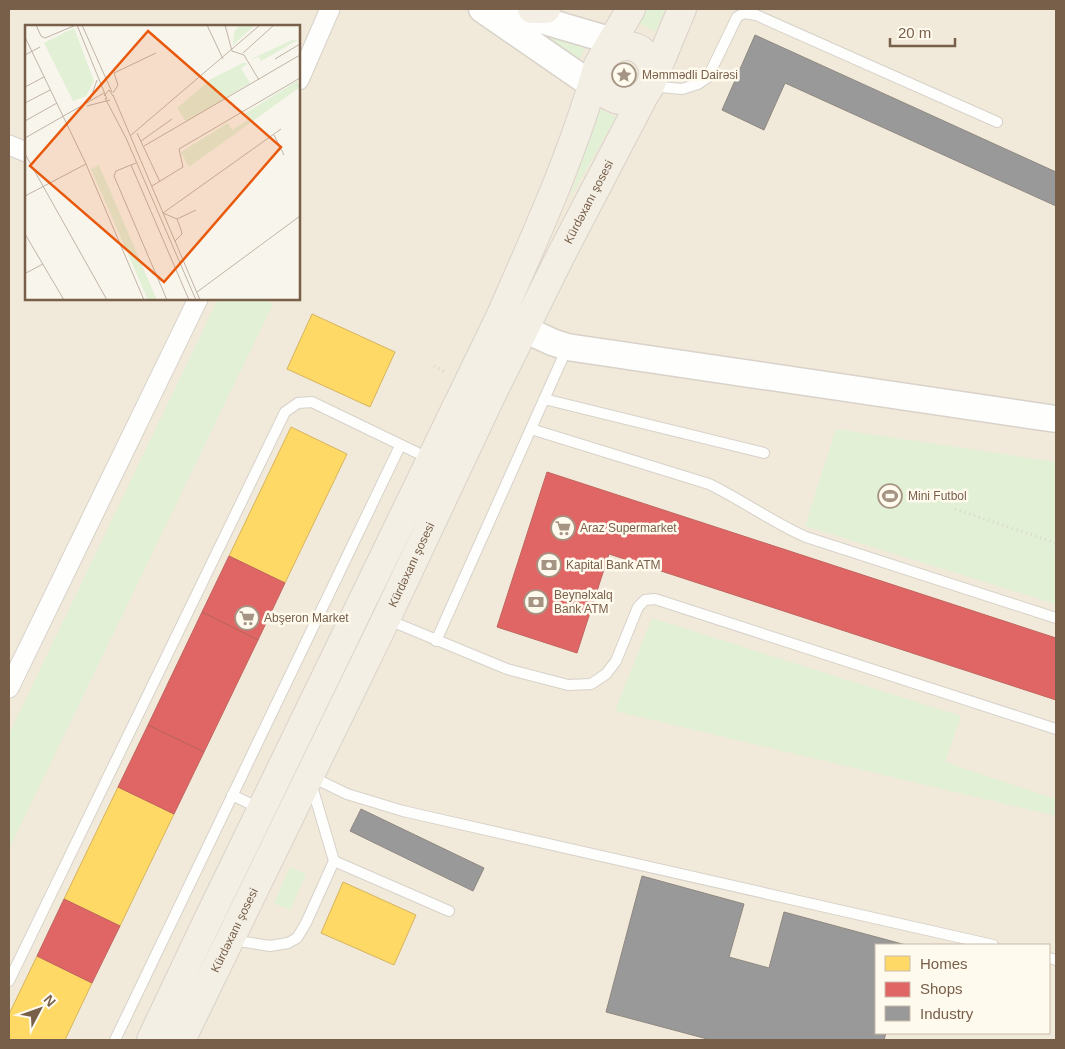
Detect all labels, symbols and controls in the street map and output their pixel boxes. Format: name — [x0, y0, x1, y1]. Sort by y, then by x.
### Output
scale bar — [890, 15, 955, 47]
text: 20 m — [898, 24, 931, 41]
inset map — [25, 25, 300, 300]
place icon: Məmmədli Dairəsi — [611, 62, 637, 88]
place label: Məmmədli Dairəsi — [642, 68, 738, 82]
street label: Kürdəxanı şosesi — [561, 158, 616, 246]
sports icon: Mini Futbol — [877, 483, 903, 509]
place label: Mini Futbol — [908, 489, 967, 503]
supermarket icon: Araz Supermarket — [550, 515, 576, 541]
street label: Kürdəxanı şosesi — [385, 520, 437, 610]
place label: Araz Supermarket — [580, 521, 677, 535]
bank icon: Kapital Bank ATM — [536, 552, 562, 578]
place label: Kapital Bank ATM — [566, 558, 661, 572]
place label: Beynəlxalq Bank ATM — [554, 588, 613, 616]
bank icon: Beynəlxalq Bank ATM — [523, 589, 549, 615]
supermarket icon: Abşeron Market — [234, 605, 260, 631]
place label: Abşeron Market — [264, 611, 349, 625]
street label: Kürdəxanı şosesi — [208, 886, 261, 975]
legend — [875, 944, 1050, 1034]
text: Homes — [920, 955, 968, 972]
text: Shops — [920, 980, 963, 997]
north arrow — [15, 984, 65, 1034]
text: N — [40, 991, 59, 1010]
text: Industry — [920, 1005, 974, 1022]

